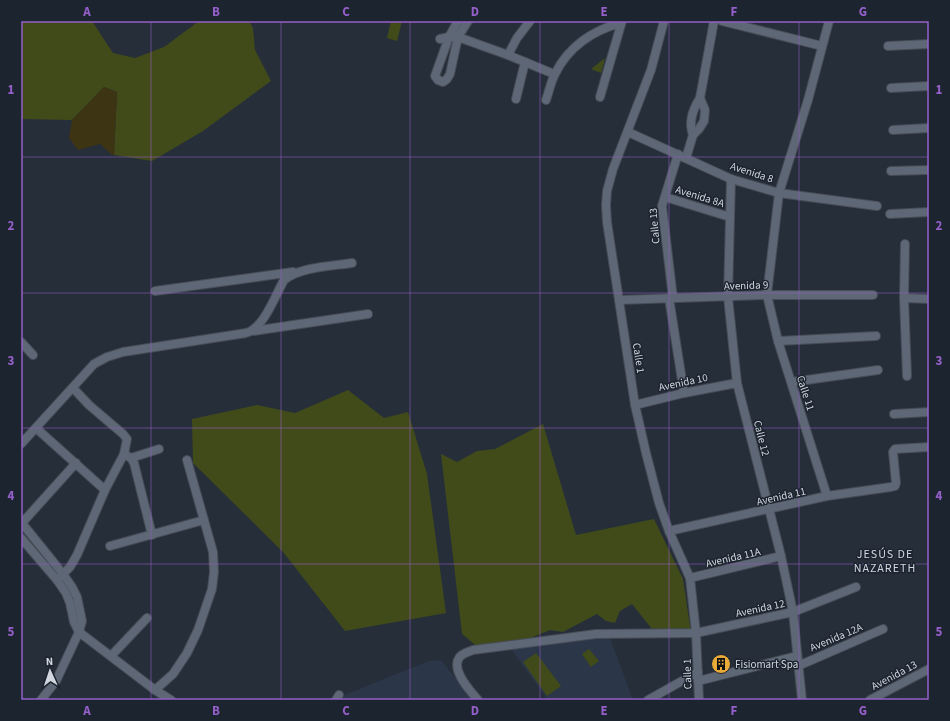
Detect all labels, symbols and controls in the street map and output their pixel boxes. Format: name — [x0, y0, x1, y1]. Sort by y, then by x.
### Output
text: A — [82, 3, 91, 21]
text: B — [212, 3, 220, 21]
text: C — [342, 3, 350, 21]
text: D — [471, 3, 479, 21]
text: E — [600, 3, 608, 21]
text: F — [731, 3, 738, 21]
text: G — [859, 3, 867, 21]
text: 1 — [8, 81, 15, 99]
text: 1 — [936, 81, 943, 99]
street label: Avenida 8 — [728, 158, 776, 187]
street label: Avenida 8A — [674, 182, 726, 211]
street label: Calle 13 — [645, 207, 664, 245]
text: 2 — [8, 217, 15, 235]
text: 2 — [936, 217, 943, 235]
street label: Avenida 9 — [724, 277, 769, 294]
street label: Calle 1 — [629, 342, 648, 374]
text: 3 — [8, 352, 15, 370]
text: 3 — [936, 352, 943, 370]
street label: Avenida 10 — [657, 370, 709, 395]
street label: Calle 11 — [793, 374, 818, 413]
street label: Calle 12 — [750, 419, 773, 457]
street label: Avenida 11 — [755, 484, 807, 509]
text: 4 — [8, 487, 15, 505]
text: 4 — [936, 487, 943, 505]
street label: Avenida 11A — [704, 544, 762, 571]
district label: JESÚS DE NAZARETH — [854, 546, 916, 577]
street label: Avenida 12 — [734, 596, 786, 621]
street label: Avenida 12A — [808, 620, 865, 655]
text: 5 — [8, 623, 15, 641]
text: 5 — [936, 623, 943, 641]
north arrow — [30, 651, 70, 691]
building icon: Fisiomart Spa — [710, 653, 732, 675]
text: N — [45, 654, 54, 669]
place label: Fisiomart Spa — [735, 657, 798, 672]
street label: Avenida 13 — [869, 657, 920, 694]
street label: Calle 1 — [679, 658, 696, 690]
text: A — [82, 702, 91, 720]
text: B — [212, 702, 220, 720]
text: C — [342, 702, 350, 720]
text: D — [471, 702, 479, 720]
text: E — [600, 702, 608, 720]
text: F — [731, 702, 738, 720]
text: G — [859, 702, 867, 720]

